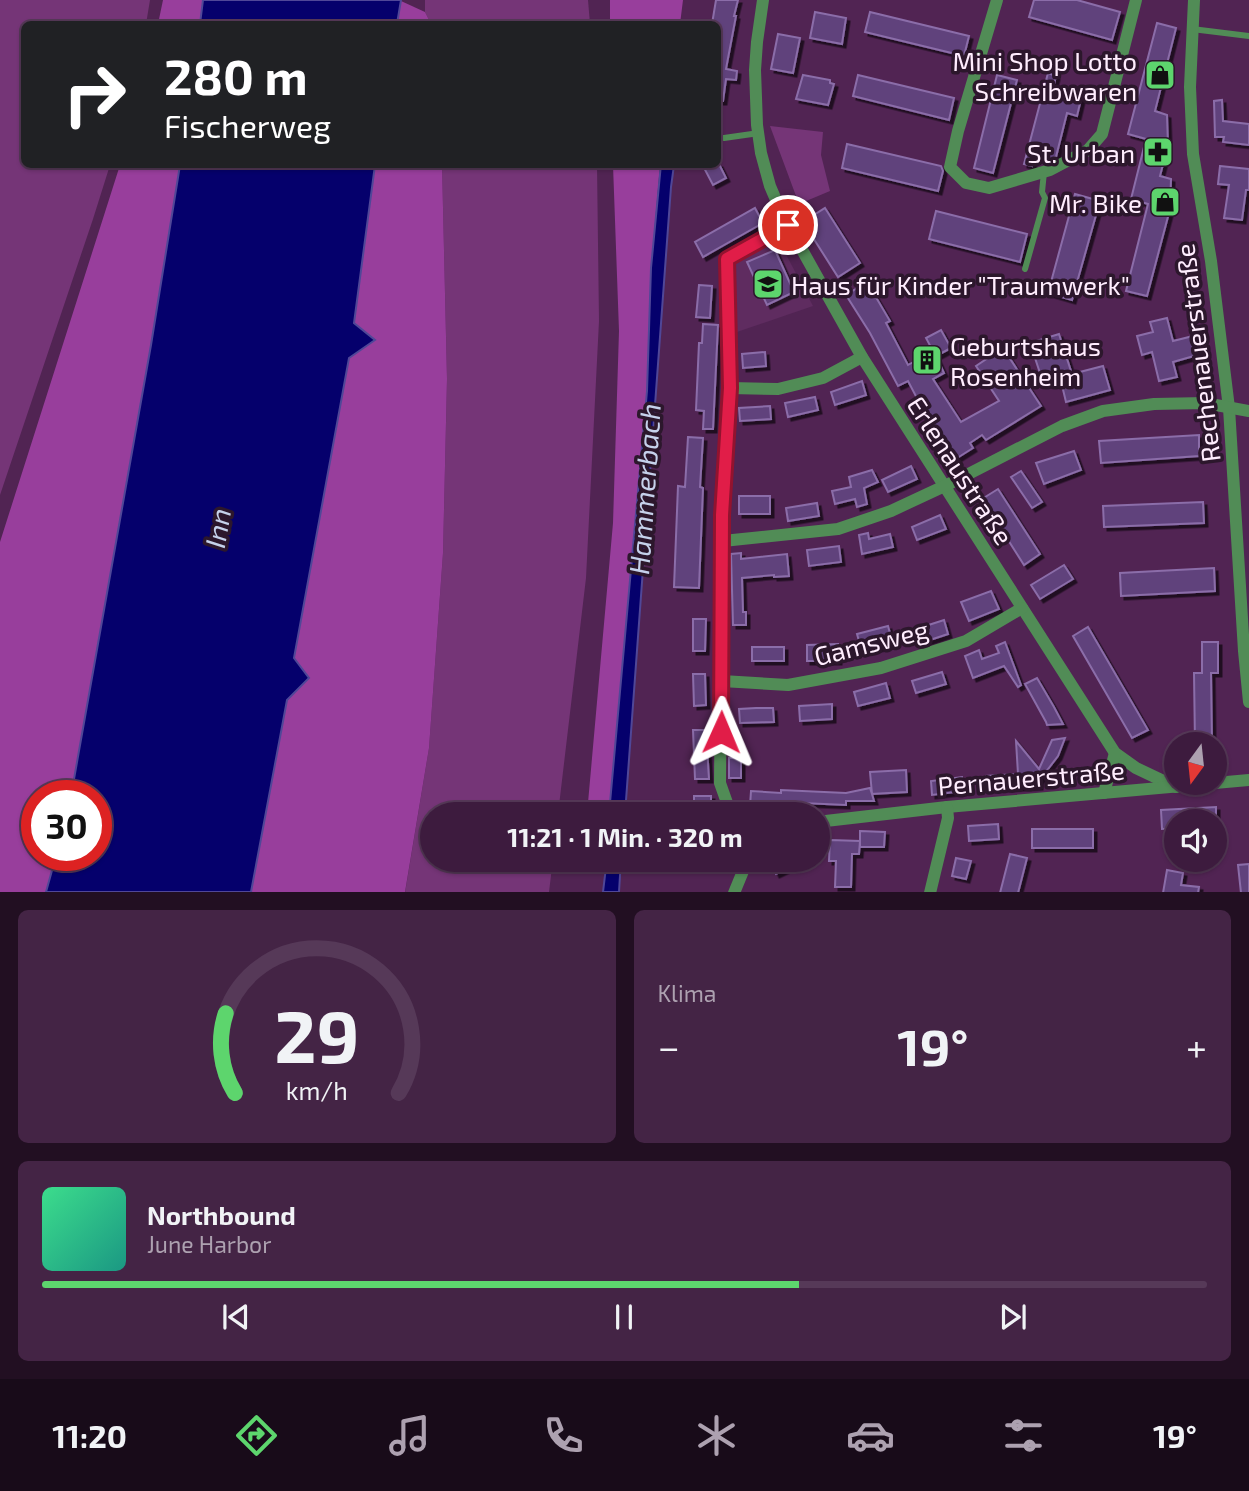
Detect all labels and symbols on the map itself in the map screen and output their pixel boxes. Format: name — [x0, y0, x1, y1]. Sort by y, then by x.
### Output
place label: Mini Shop Lotto Schreibwaren — [952, 45, 1137, 106]
shop icon: Mini Shop Lotto Schreibwaren — [1143, 58, 1177, 92]
pharmacy icon: St. Urban — [1141, 135, 1175, 169]
place label: St. Urban — [1027, 137, 1135, 168]
shop icon: Mr. Bike — [1148, 185, 1182, 219]
place label: Mr. Bike — [1049, 187, 1142, 218]
pin — [758, 195, 818, 255]
street label: Rechenauerstraße — [1168, 242, 1226, 464]
school or university icon: Haus für Kinder "Traumwerk" — [751, 267, 785, 301]
place label: Haus für Kinder "Traumwerk" — [791, 269, 1130, 300]
place label: Geburtshaus Rosenheim — [950, 330, 1101, 391]
building icon: Geburtshaus Rosenheim — [910, 343, 944, 377]
street label: Erlenaustraße — [902, 390, 1020, 550]
water label: Hammerbach — [621, 402, 667, 576]
water label: Inn — [197, 506, 237, 550]
street label: Gamsweg — [811, 613, 931, 671]
position arrow — [684, 695, 758, 769]
north arrow — [1164, 732, 1227, 794]
street label: Pernauerstraße — [936, 753, 1126, 801]
speed limit sign: 30 — [21, 780, 112, 871]

